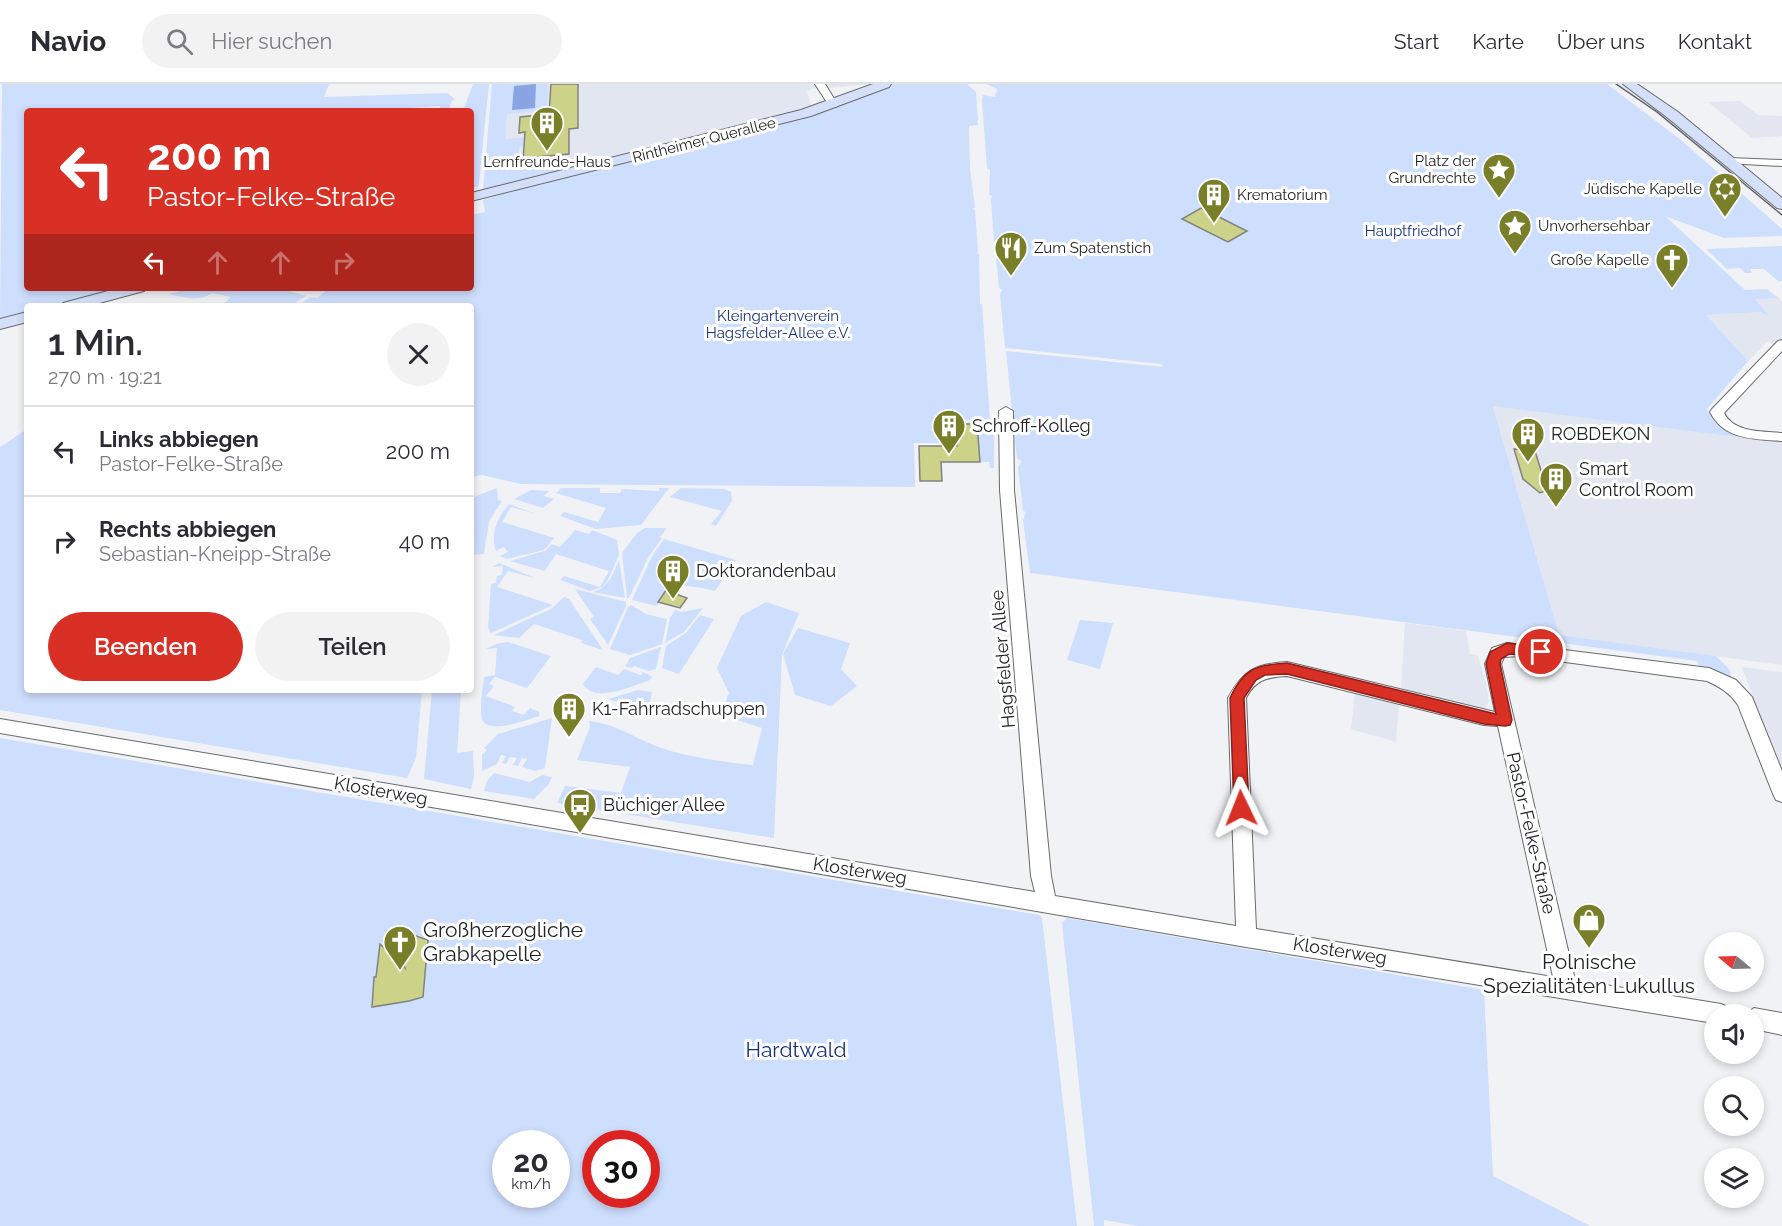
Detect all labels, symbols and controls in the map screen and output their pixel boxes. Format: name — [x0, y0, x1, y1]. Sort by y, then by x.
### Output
search box — [142, 14, 562, 68]
text: Navio — [30, 25, 106, 58]
icon: search — [163, 25, 196, 58]
text: Hier suchen — [211, 28, 332, 54]
text: Start — [1394, 29, 1439, 54]
text: Karte — [1472, 29, 1524, 54]
text: Über uns — [1557, 29, 1645, 54]
text: Kontakt — [1678, 29, 1752, 54]
building icon: Lernfreunde-Haus — [529, 105, 565, 152]
street label: Rintheimer Querallee — [631, 113, 778, 167]
text: 200 m — [147, 131, 271, 180]
icon: left — [48, 132, 126, 210]
place label: Platz der Grundrechte — [1389, 152, 1477, 187]
place icon: Platz der Grundrechte — [1481, 152, 1517, 199]
place label: Lernfreunde-Haus — [483, 153, 611, 171]
synagogue icon: Jüdische Kapelle — [1707, 171, 1743, 218]
building icon: Krematorium — [1196, 177, 1232, 224]
place label: Jüdische Kapelle — [1584, 180, 1702, 198]
text: Pastor-Felke-Straße — [147, 181, 395, 212]
place label: Krematorium — [1237, 186, 1327, 204]
place icon: Unvorhersehbar — [1497, 208, 1533, 255]
place label: Unvorhersehbar — [1538, 217, 1651, 235]
park label: Hauptfriedhof — [1365, 222, 1462, 240]
restaurant icon: Zum Spatenstich — [993, 230, 1029, 277]
place label: Zum Spatenstich — [1034, 239, 1151, 257]
church icon: Große Kapelle — [1654, 242, 1690, 289]
icon: left — [138, 246, 171, 279]
icon: ahead — [201, 246, 234, 279]
icon: ahead — [264, 246, 297, 279]
icon: right — [327, 246, 360, 279]
place label: Große Kapelle — [1551, 251, 1649, 269]
park label: Kleingartenverein Hagsfelder-Allee e.V. — [706, 307, 850, 342]
text: 1 Min. — [48, 321, 143, 363]
button: close — [387, 323, 450, 386]
text: 270 m · 19:21 — [48, 365, 162, 389]
building icon: Schroff-Kolleg — [931, 408, 967, 455]
place label: Schroff-Kolleg — [972, 415, 1091, 436]
building icon: ROBDEKON — [1510, 416, 1546, 463]
place label: ROBDEKON — [1551, 423, 1650, 444]
text: Links abbiegen — [99, 426, 259, 452]
icon: left — [48, 435, 81, 468]
text: 200 m — [386, 438, 450, 464]
text: Pastor-Felke-Straße — [99, 452, 283, 476]
place label: Smart Control Room — [1579, 458, 1694, 500]
building icon: Smart Control Room — [1538, 461, 1574, 508]
text: Rechts abbiegen — [99, 516, 276, 542]
icon: right — [48, 525, 81, 558]
text: 40 m — [399, 528, 450, 554]
text: Sebastian-Kneipp-Straße — [99, 542, 331, 566]
building icon: Doktorandenbau — [655, 553, 691, 600]
place label: Doktorandenbau — [696, 560, 836, 581]
street label: Hagsfelder Allee — [986, 589, 1019, 729]
button: Beenden — [48, 612, 243, 681]
button: Teilen — [255, 612, 450, 681]
pin — [1515, 626, 1566, 677]
icon: arrive — [1524, 635, 1557, 668]
building icon: K1-Fahrradschuppen — [551, 691, 587, 738]
place label: K1-Fahrradschuppen — [592, 698, 765, 719]
street label: Pastor-Felke-Straße — [1503, 750, 1560, 916]
street label: Klosterweg — [333, 772, 430, 809]
position arrow — [1209, 776, 1273, 840]
bus stop icon: Büchiger Allee — [562, 787, 598, 834]
place label: Büchiger Allee — [603, 794, 725, 815]
street label: Klosterweg — [812, 853, 908, 888]
shop icon: Polnische Spezialitäten Lukullus — [1571, 902, 1607, 949]
place label: Großherzogliche Grabkapelle — [423, 917, 583, 966]
church icon: Großherzogliche Grabkapelle — [382, 924, 418, 971]
north arrow — [1704, 932, 1764, 992]
map controls — [1704, 932, 1764, 1208]
street label: Klosterweg — [1292, 933, 1388, 968]
place label: Polnische Spezialitäten Lukullus — [1483, 949, 1695, 998]
button: sound — [1704, 1004, 1764, 1064]
park label: Hardtwald — [745, 1037, 847, 1062]
button: search — [1704, 1076, 1764, 1136]
speed limit sign: 30 — [582, 1130, 660, 1208]
text: 20 — [513, 1144, 549, 1179]
button: layers — [1704, 1148, 1764, 1208]
text: km/h — [511, 1175, 551, 1193]

